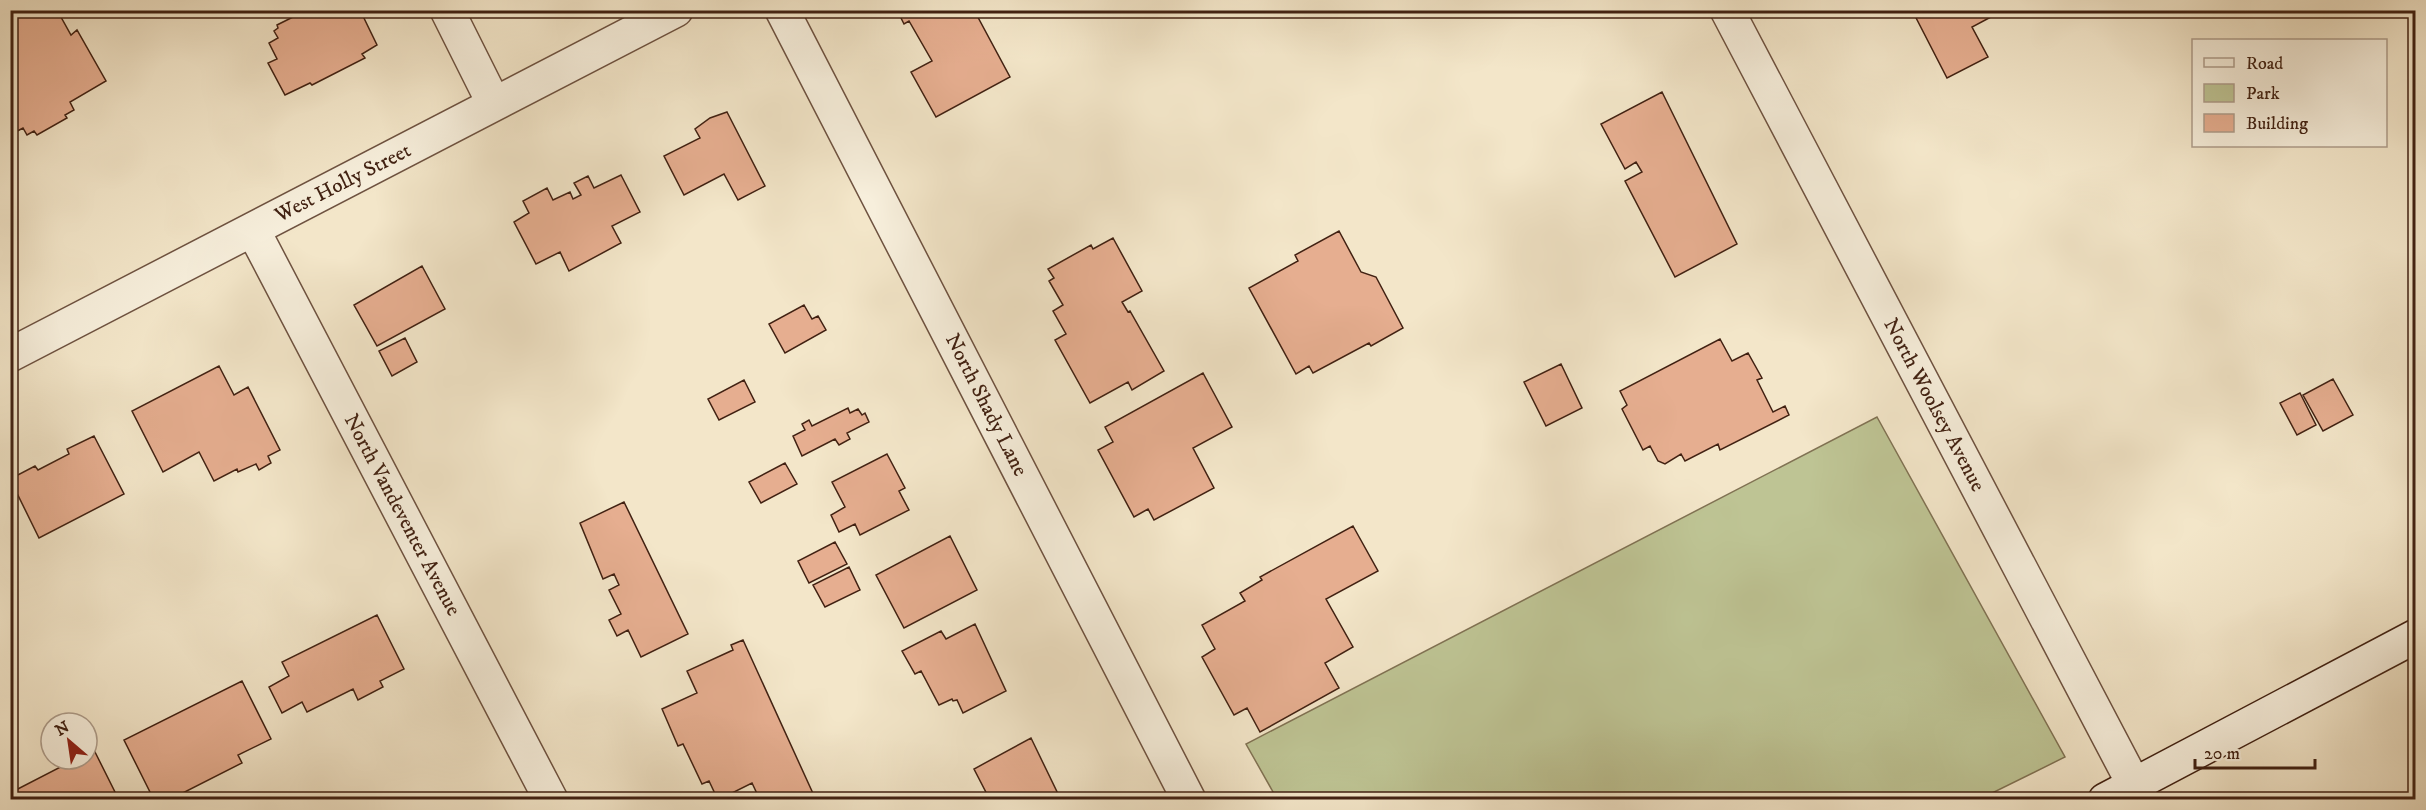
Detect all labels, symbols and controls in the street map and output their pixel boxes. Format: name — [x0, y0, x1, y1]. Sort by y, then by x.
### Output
legend — [2192, 39, 2387, 147]
text: Road — [2246, 53, 2283, 75]
text: Park — [2246, 83, 2280, 105]
text: Building — [2246, 113, 2308, 135]
street label: West Holly Street — [270, 137, 416, 229]
street label: North Woolsey Avenue — [1877, 314, 1991, 496]
street label: North Shady Lane — [939, 329, 1033, 481]
street label: North Vandeventer Avenue — [338, 410, 466, 621]
north arrow — [39, 711, 99, 771]
text: N — [52, 717, 73, 741]
scale bar — [2195, 732, 2315, 770]
text: 20 m — [2204, 743, 2240, 765]

